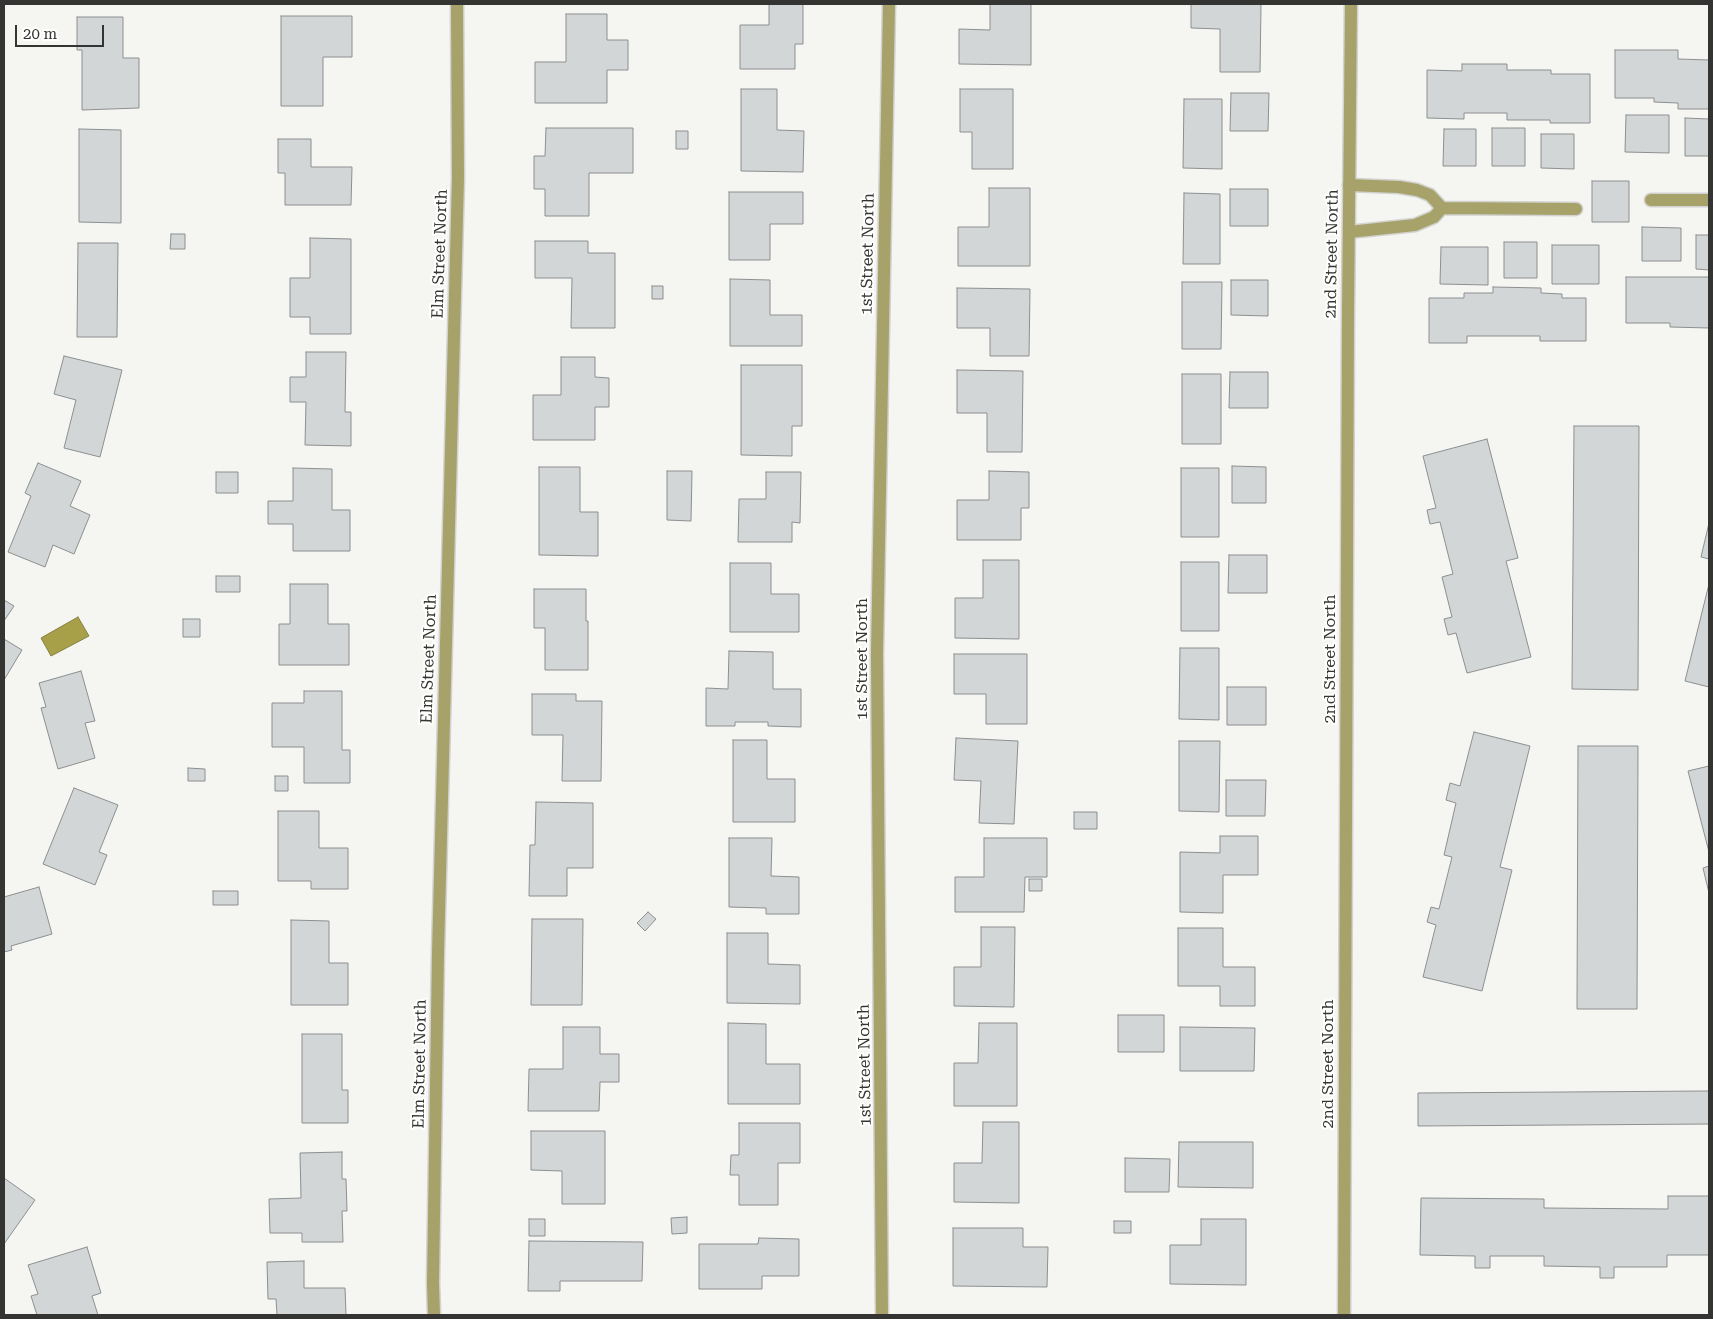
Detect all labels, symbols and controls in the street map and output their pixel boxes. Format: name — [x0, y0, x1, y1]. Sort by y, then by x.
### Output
scale bar — [18, 15, 106, 47]
text: 20 m — [23, 25, 57, 43]
street label: Elm Street North — [428, 189, 452, 319]
street label: 2nd Street North — [1321, 189, 1343, 319]
street label: 1st Street North — [857, 193, 879, 315]
street label: Elm Street North — [417, 594, 441, 724]
street label: 2nd Street North — [1320, 594, 1340, 724]
street label: 1st Street North — [852, 598, 872, 720]
street label: Elm Street North — [409, 999, 431, 1129]
street label: 2nd Street North — [1318, 999, 1338, 1129]
street label: 1st Street North — [854, 1004, 876, 1126]

